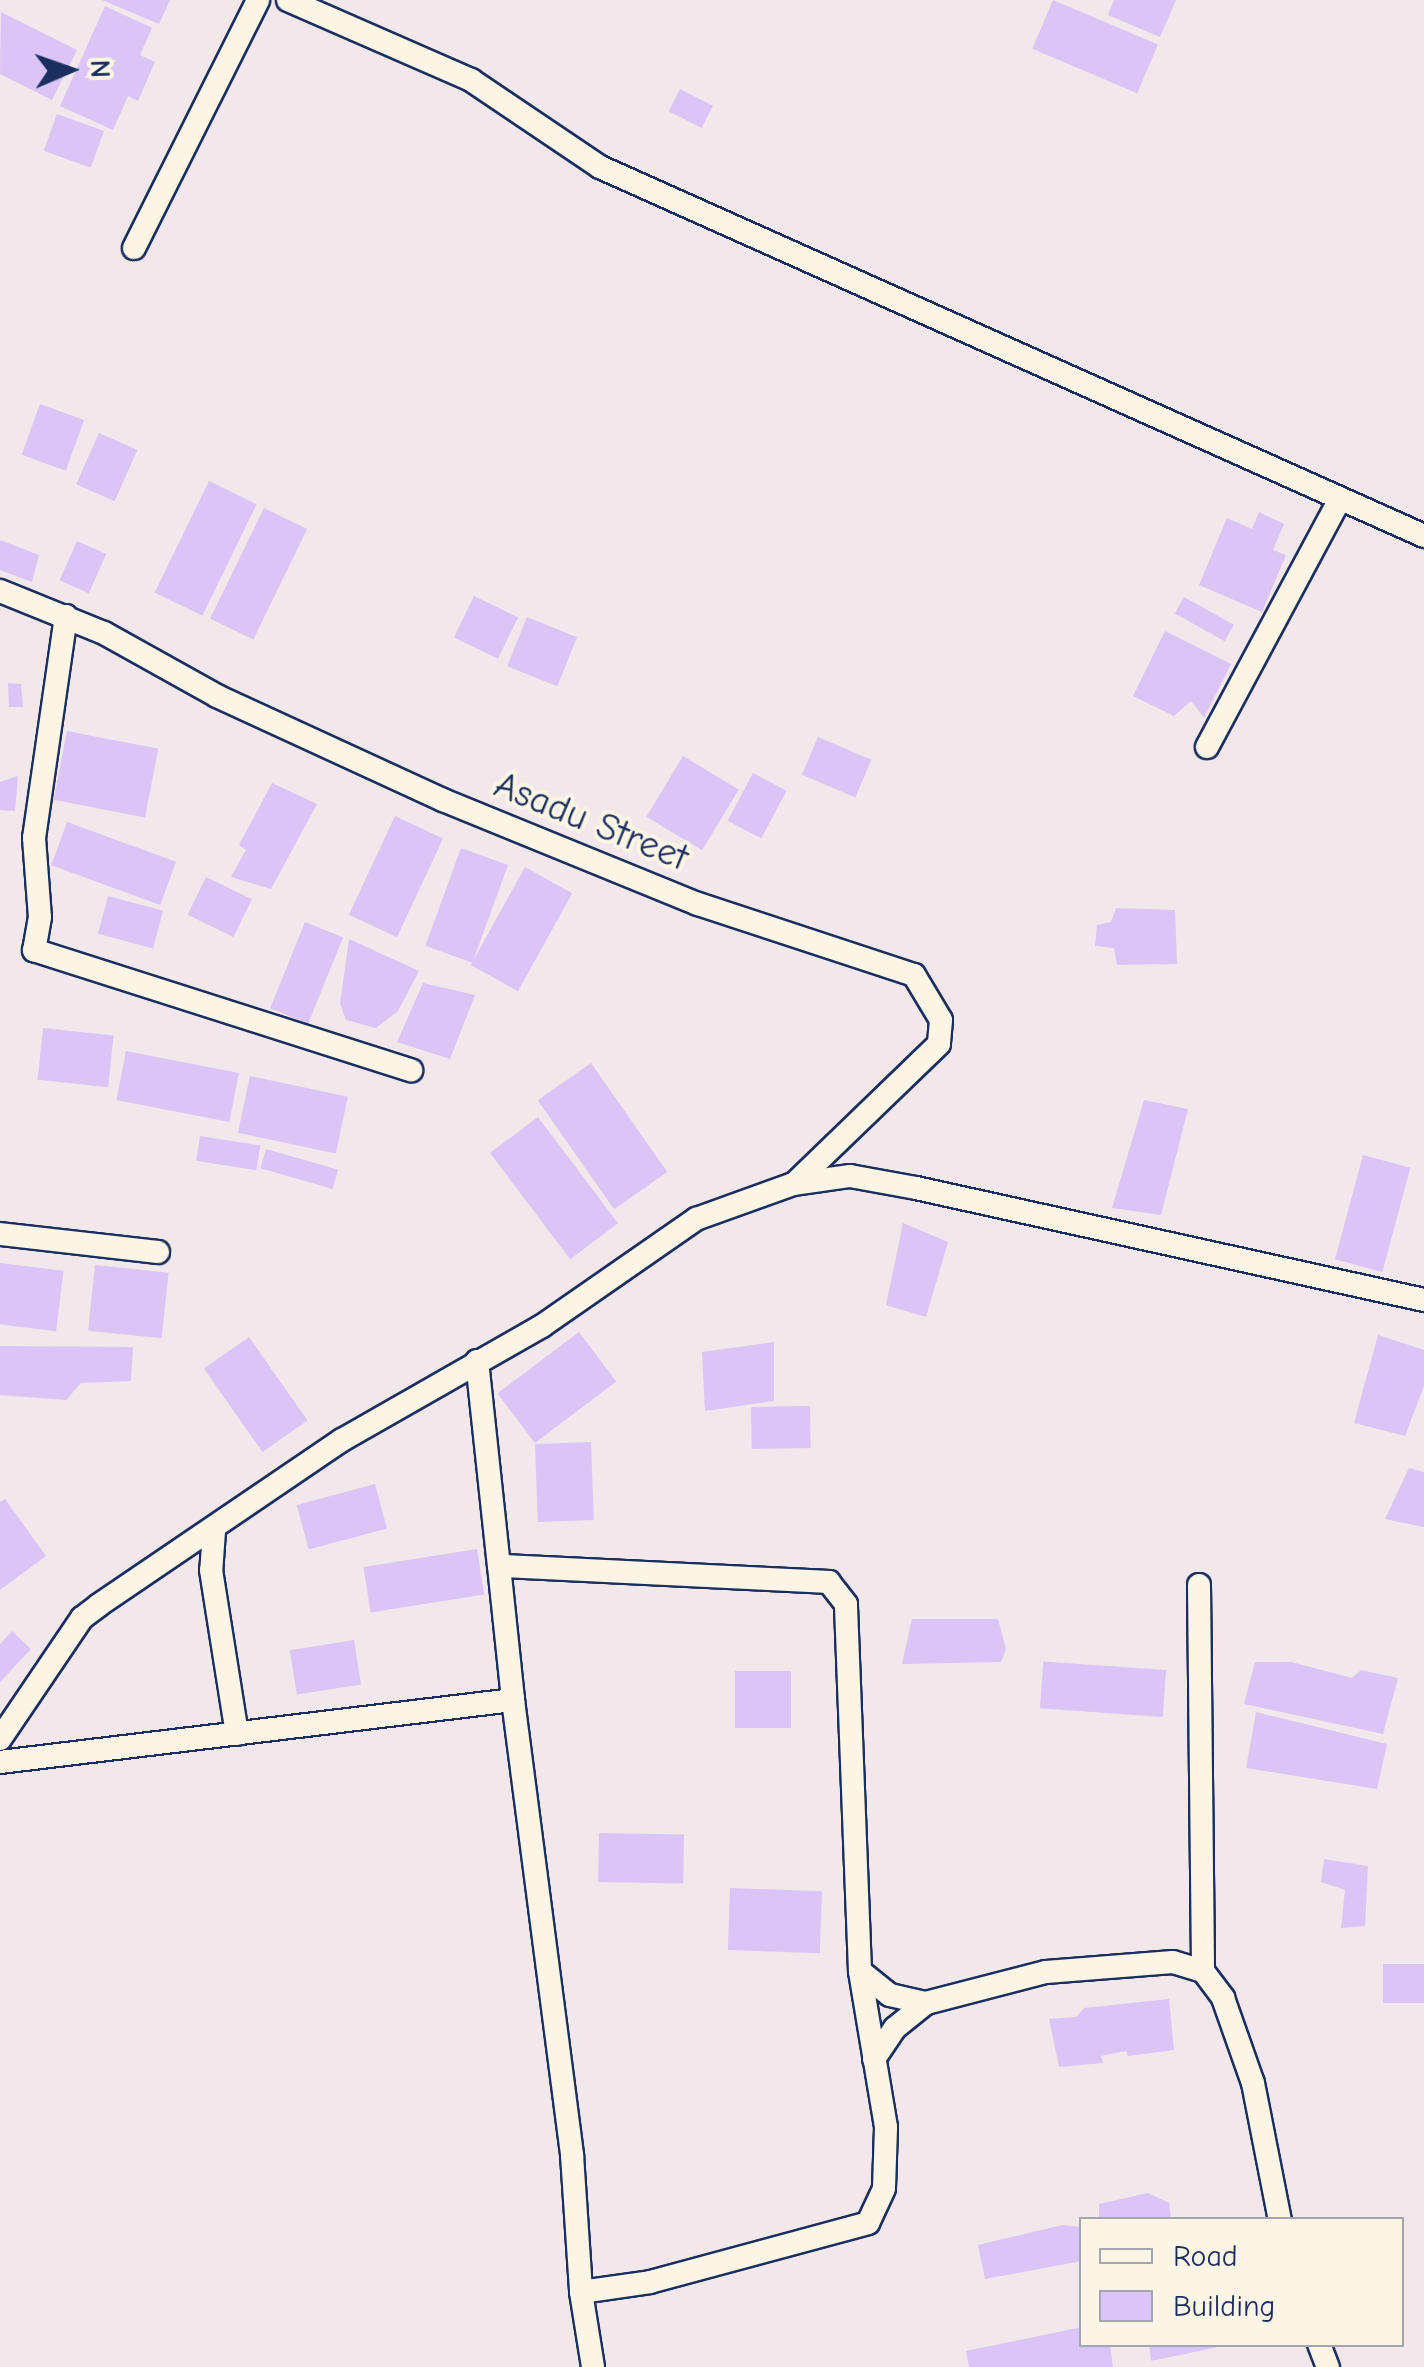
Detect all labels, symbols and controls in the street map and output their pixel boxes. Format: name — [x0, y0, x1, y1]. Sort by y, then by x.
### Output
north arrow — [20, 20, 120, 120]
text: N — [84, 59, 116, 79]
street label: Asadu Street — [488, 763, 694, 881]
legend — [1079, 2217, 1404, 2347]
text: Road — [1173, 2239, 1238, 2274]
text: Building — [1173, 2289, 1276, 2324]

